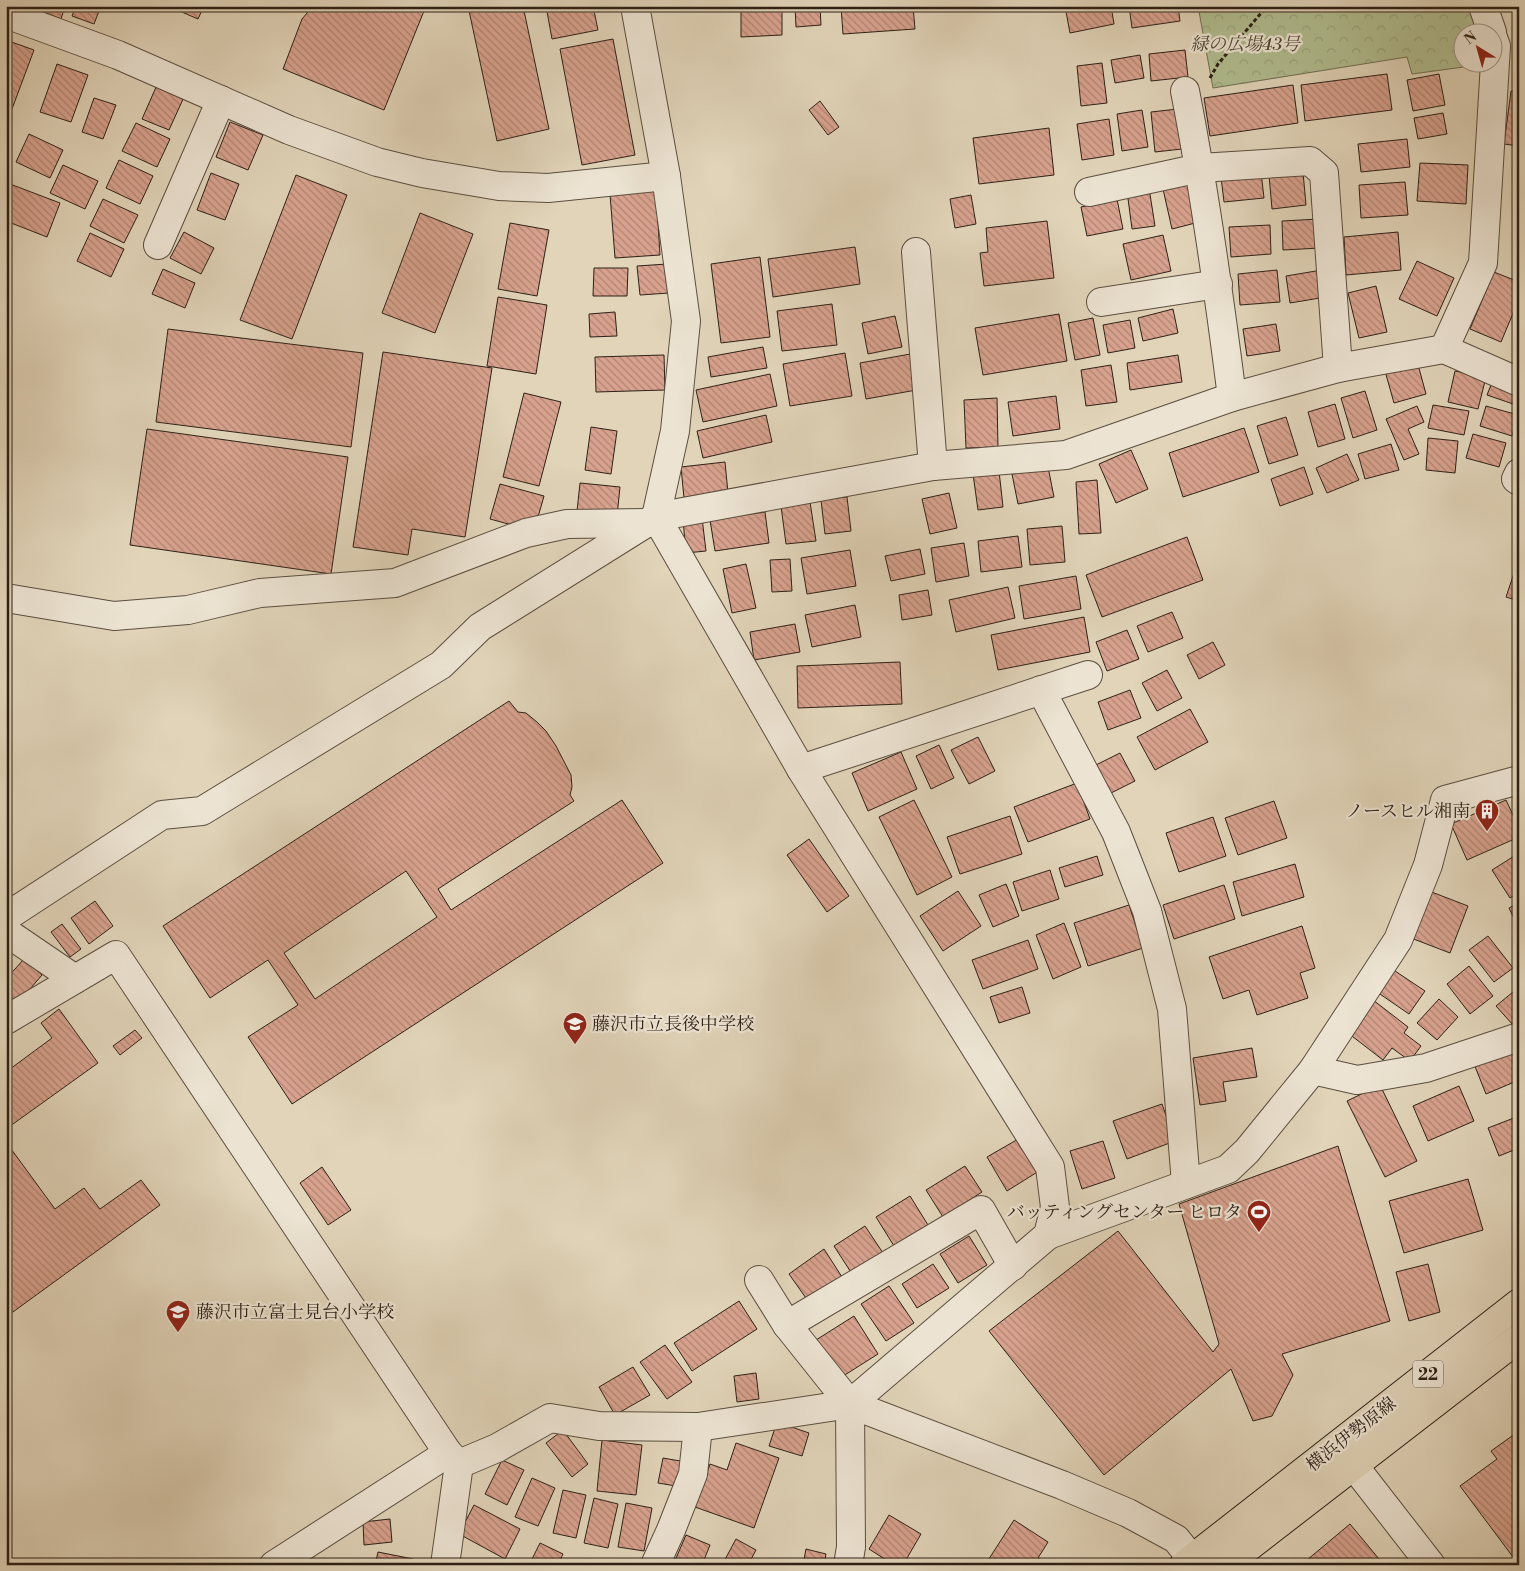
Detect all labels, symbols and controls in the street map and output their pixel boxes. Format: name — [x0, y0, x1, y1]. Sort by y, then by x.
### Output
north arrow — [1452, 22, 1502, 72]
text: N — [1461, 28, 1481, 49]
park label: 緑の広場43号 — [1190, 33, 1302, 56]
building icon: ノースヒル湘南 — [1474, 798, 1500, 832]
place label: ノースヒル湘南 — [1345, 800, 1470, 823]
school or university icon: 藤沢市立長後中学校 — [562, 1011, 588, 1045]
place label: 藤沢市立長後中学校 — [592, 1013, 754, 1036]
sports icon: バッティングセンター ヒロタ — [1246, 1199, 1272, 1233]
place label: バッティングセンター ヒロタ — [1007, 1201, 1242, 1224]
school or university icon: 藤沢市立富士見台小学校 — [165, 1299, 191, 1333]
place label: 藤沢市立富士見台小学校 — [196, 1301, 394, 1324]
road number: 22 — [1413, 1360, 1443, 1388]
street label: 横浜伊勢原線 — [1302, 1392, 1401, 1477]

